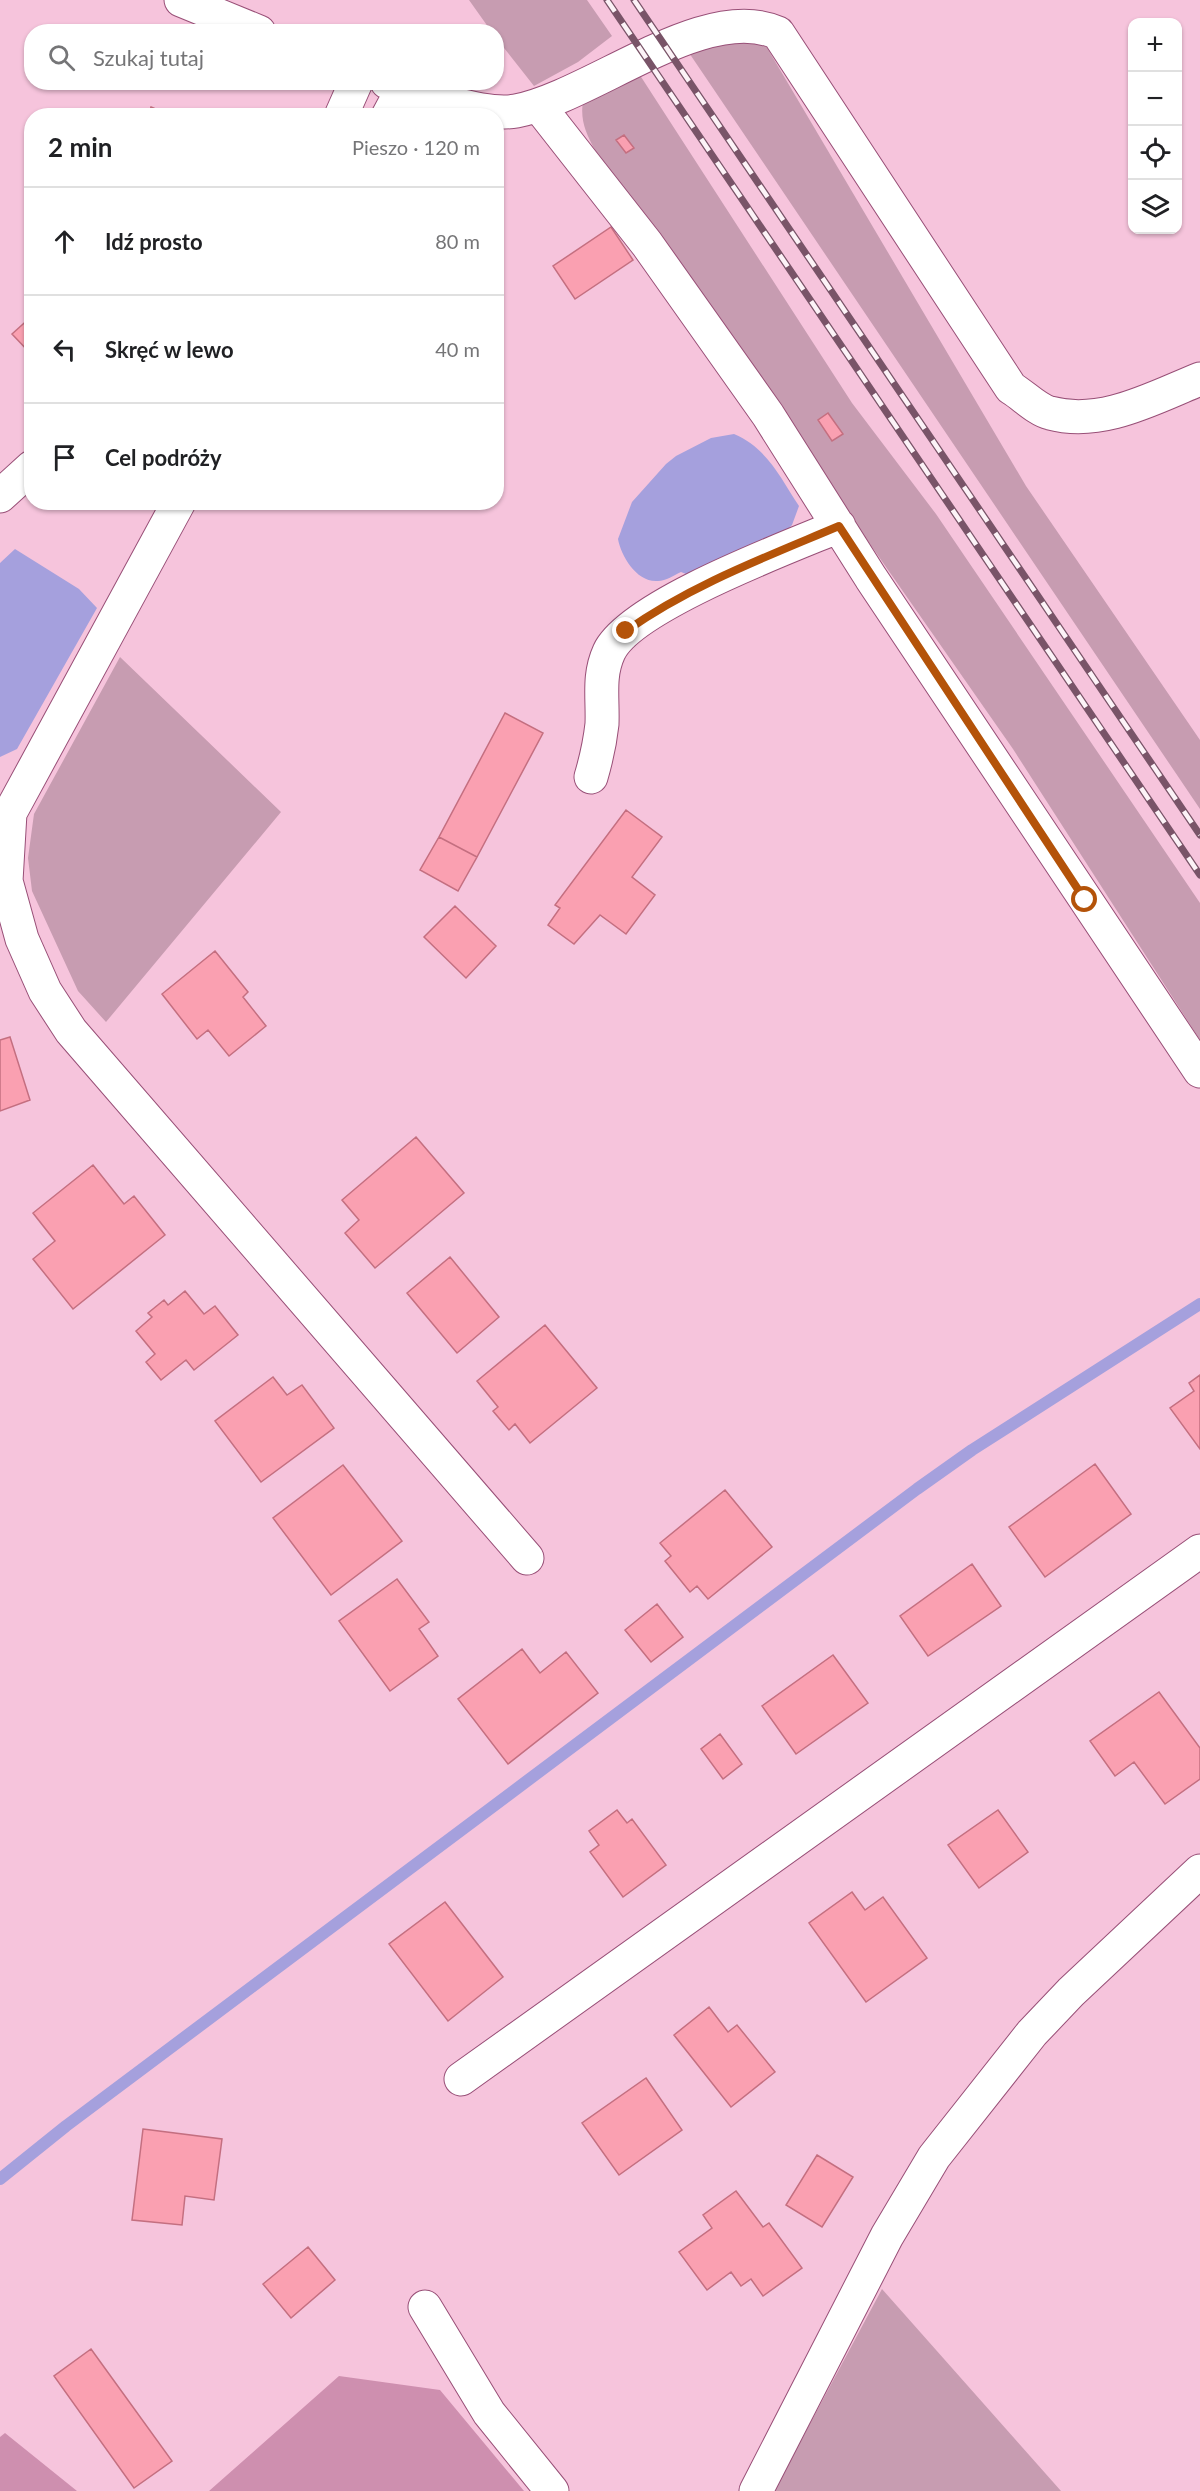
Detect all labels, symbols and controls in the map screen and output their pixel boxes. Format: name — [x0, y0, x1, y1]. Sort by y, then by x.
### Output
map controls — [1128, 18, 1182, 234]
button: + — [1128, 18, 1182, 72]
search box — [24, 24, 504, 90]
icon: search — [45, 41, 78, 74]
text: Szukaj tutaj — [93, 44, 204, 71]
button: − — [1128, 72, 1182, 126]
button: locate — [1128, 126, 1182, 180]
text: 2 min — [48, 131, 112, 163]
text: Pieszo · 120 m — [352, 135, 480, 159]
button: layers — [1128, 180, 1182, 234]
icon: ahead — [48, 225, 81, 258]
text: Idź prosto — [105, 228, 203, 255]
text: 80 m — [435, 229, 480, 253]
icon: left — [48, 333, 81, 366]
text: Skręć w lewo — [105, 336, 234, 363]
text: 40 m — [435, 337, 480, 361]
icon: arrive — [48, 441, 81, 474]
text: Cel podróży — [105, 444, 222, 471]
route end — [612, 617, 638, 643]
route start — [1071, 886, 1097, 912]

